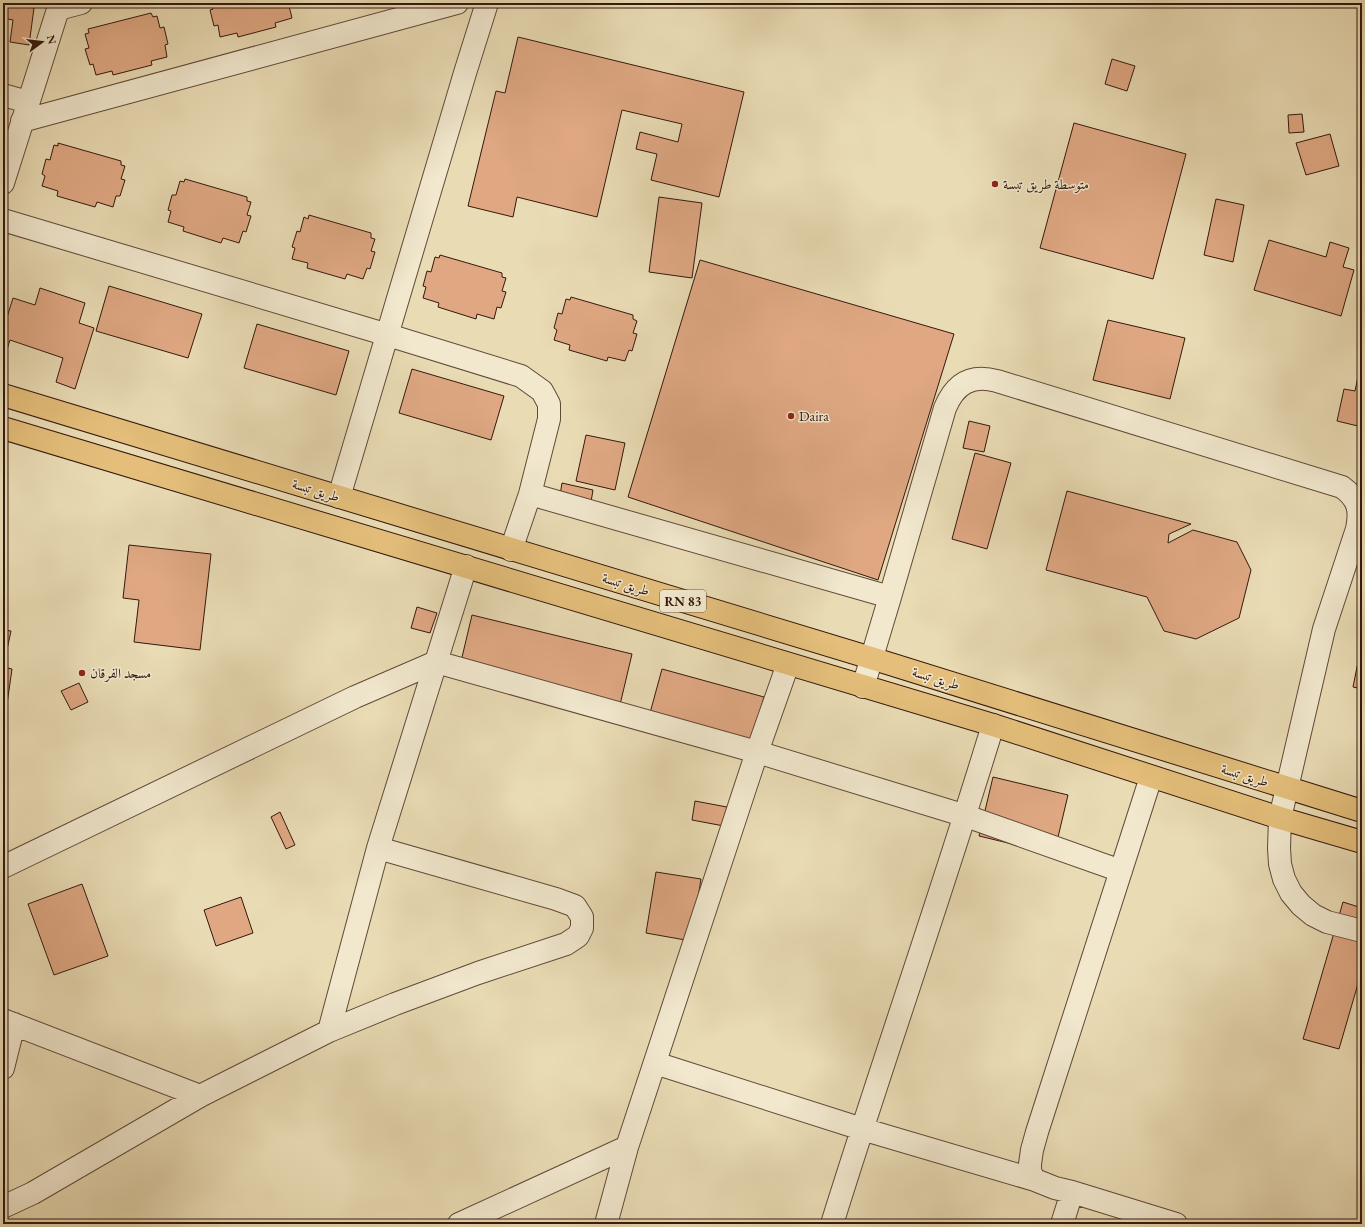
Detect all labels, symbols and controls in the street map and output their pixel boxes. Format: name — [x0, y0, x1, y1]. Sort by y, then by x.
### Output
north arrow — [22, 22, 62, 62]
text: N — [44, 33, 60, 46]
place label: متوسطة طريق تبسة — [1003, 175, 1089, 193]
marker: متوسطة طريق تبسة — [990, 179, 1000, 189]
place label: Daira — [799, 407, 829, 425]
marker: Daira — [786, 411, 796, 421]
street label: طريق تبسة — [290, 474, 342, 506]
street label: طريق تبسة — [600, 568, 652, 600]
road number: RN 83 — [660, 590, 706, 612]
street label: طريق تبسة — [910, 662, 962, 694]
place label: مسجد الفرقان — [90, 664, 151, 682]
marker: مسجد الفرقان — [77, 668, 87, 678]
street label: طريق تبسة — [1219, 759, 1271, 791]

